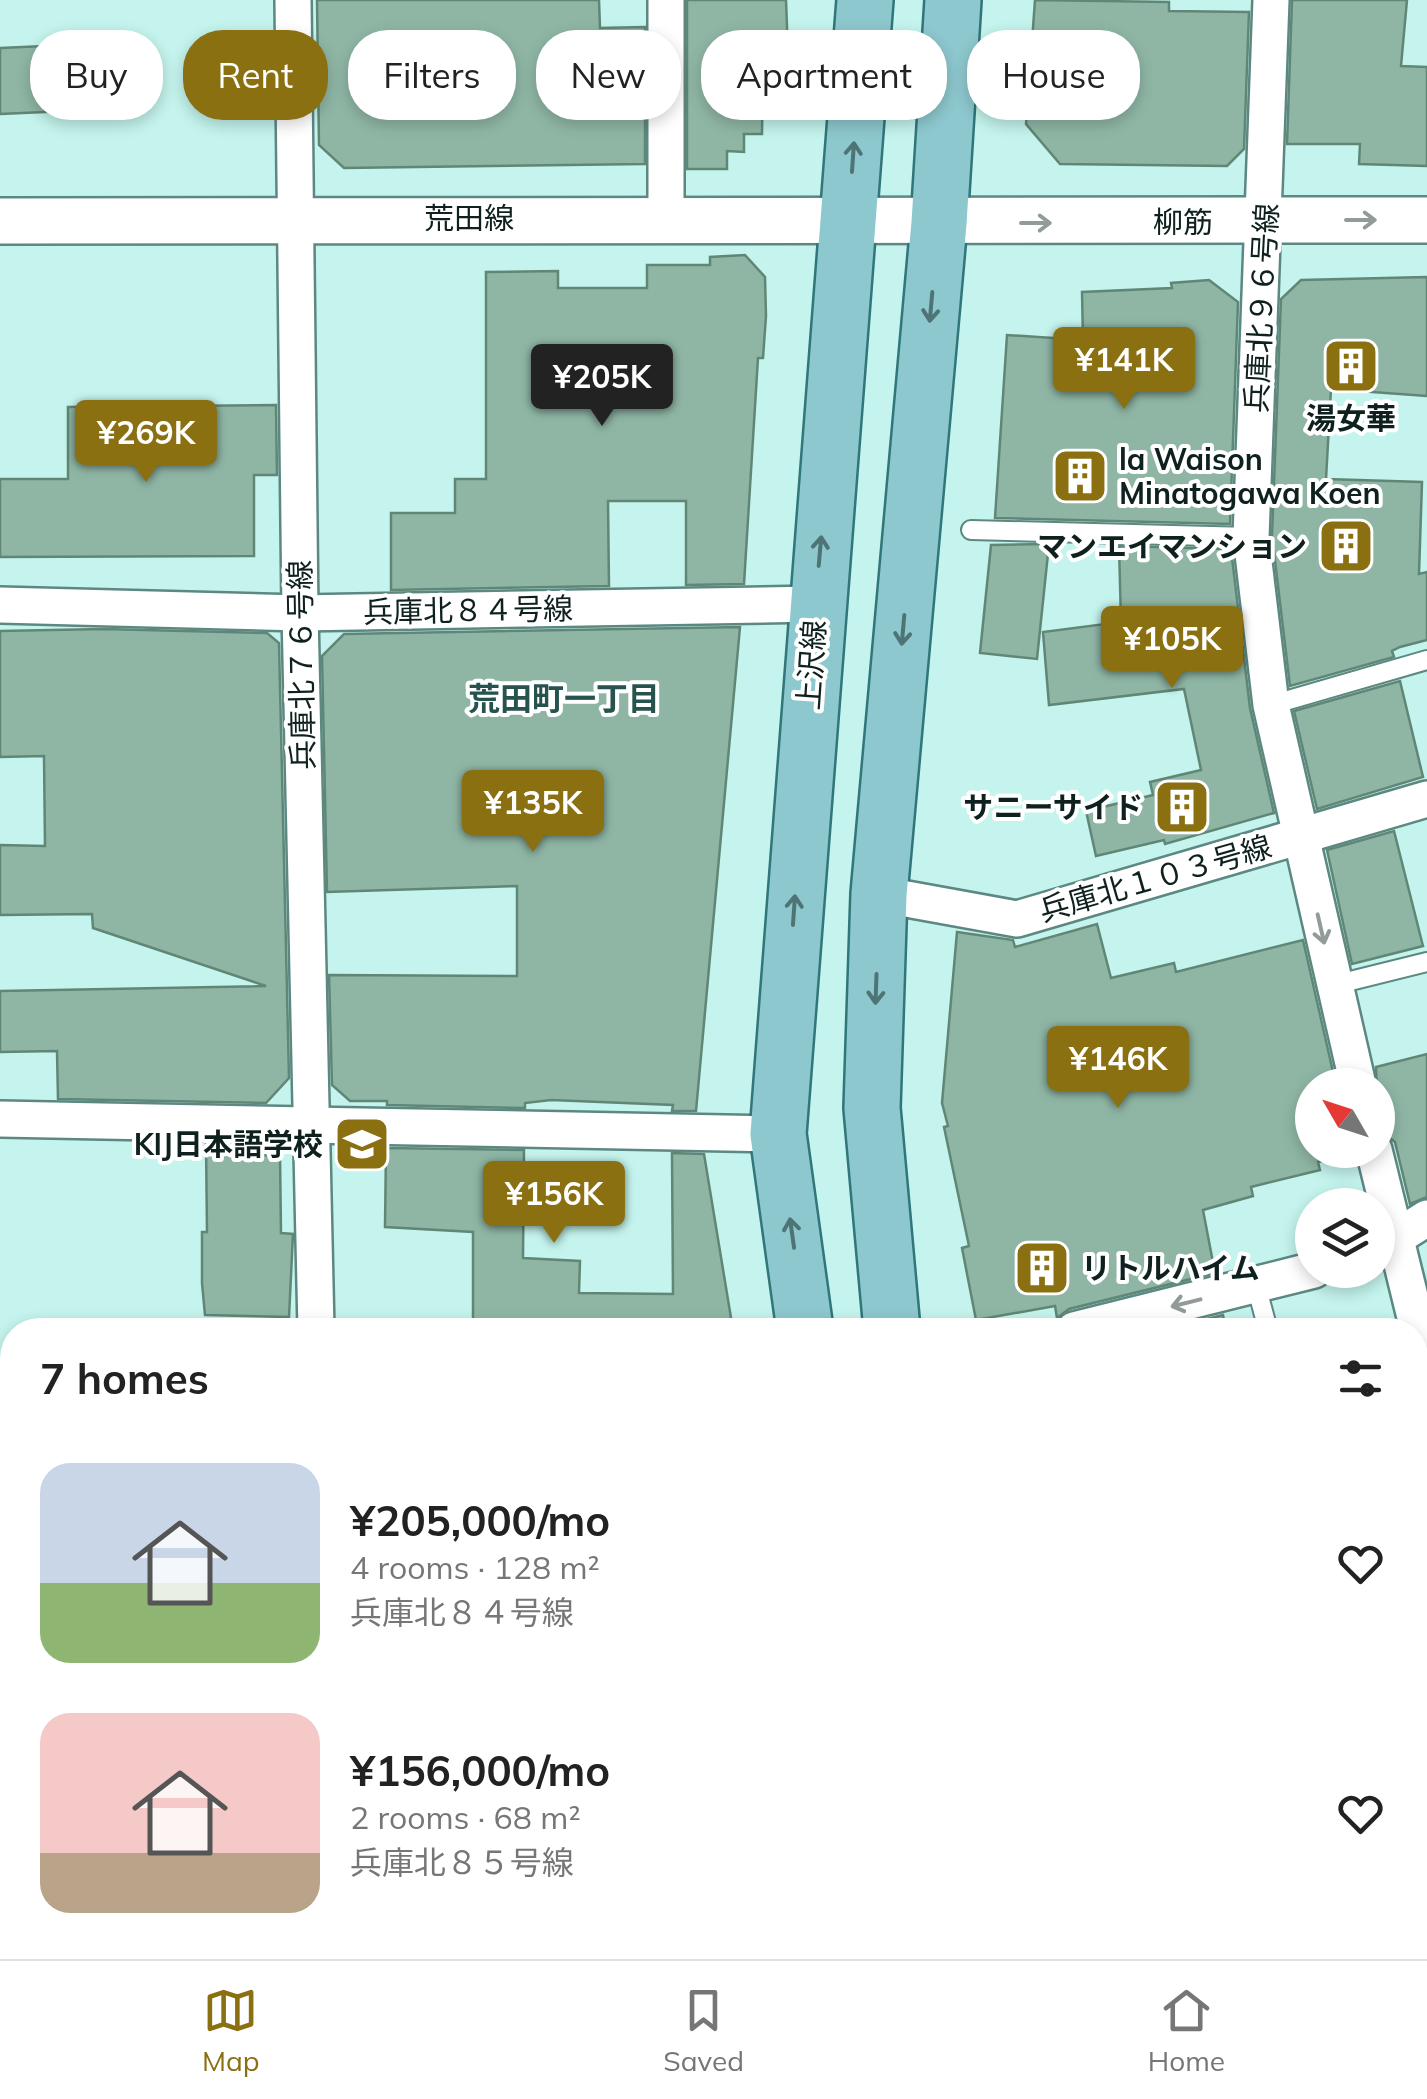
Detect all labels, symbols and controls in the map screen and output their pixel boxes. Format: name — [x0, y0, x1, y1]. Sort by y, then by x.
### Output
chip: Buy — [30, 30, 163, 120]
chip: Rent — [183, 30, 328, 120]
chip: Filters — [348, 30, 516, 120]
chip: New — [536, 30, 681, 120]
chip: Apartment — [701, 30, 947, 120]
chip: House — [967, 30, 1140, 120]
one-way arrow — [844, 142, 863, 174]
street label: 荒田線 — [424, 199, 514, 237]
street label: 兵庫北９６号線 — [1237, 202, 1285, 414]
street label: 柳筋 — [1153, 203, 1213, 241]
one-way arrow — [1344, 210, 1377, 230]
one-way arrow — [1020, 214, 1052, 232]
one-way arrow — [922, 290, 941, 322]
pin: ¥141K — [1054, 327, 1194, 412]
building icon: 湯女華 — [1321, 336, 1381, 396]
text: ¥141K — [1075, 339, 1173, 379]
pin: ¥205K — [532, 344, 672, 429]
text: ¥205K — [553, 356, 651, 396]
place label: 湯女華 — [1306, 399, 1396, 437]
pin: ¥269K — [76, 400, 216, 485]
text: ¥269K — [97, 412, 195, 452]
place label: la Waison Minatogawa Koen — [1119, 440, 1381, 512]
building icon: la Waison Minatogawa Koen — [1050, 446, 1110, 506]
building icon: マンエイマンション — [1316, 516, 1376, 576]
place label: マンエイマンション — [1037, 527, 1307, 565]
one-way arrow — [810, 535, 829, 568]
street label: 兵庫北７６号線 — [280, 560, 322, 770]
street label: 兵庫北８４号線 — [363, 589, 573, 631]
pin: ¥105K — [1102, 606, 1242, 691]
one-way arrow — [893, 614, 912, 646]
text: ¥105K — [1123, 618, 1221, 658]
street label: 上沢線 — [789, 619, 833, 711]
district label: 荒田町一丁目 — [468, 678, 660, 718]
pin: ¥135K — [463, 770, 603, 855]
building icon: サニーサイド — [1152, 777, 1212, 837]
text: ¥135K — [484, 782, 582, 822]
place label: サニーサイド — [964, 788, 1143, 826]
street label: 兵庫北１０３号線 — [1034, 827, 1276, 929]
one-way arrow — [784, 894, 803, 927]
one-way arrow — [1313, 912, 1331, 944]
one-way arrow — [867, 973, 886, 1005]
pin: ¥146K — [1048, 1026, 1188, 1111]
text: ¥146K — [1069, 1038, 1167, 1078]
north arrow — [1295, 1068, 1395, 1168]
map controls — [1295, 1068, 1395, 1288]
school or university icon: KIJ日本語学校 — [332, 1114, 392, 1174]
place label: KIJ日本語学校 — [134, 1125, 323, 1163]
pin: ¥156K — [484, 1161, 624, 1246]
text: ¥156K — [505, 1173, 603, 1213]
button: layers — [1295, 1188, 1395, 1288]
one-way arrow — [782, 1218, 800, 1250]
building icon: リトルハイム — [1012, 1238, 1072, 1298]
place label: リトルハイム — [1081, 1249, 1260, 1287]
one-way arrow — [1171, 1294, 1202, 1313]
icon: filters — [1333, 1351, 1388, 1406]
text: 7 homes — [40, 1352, 209, 1405]
text: ¥205,000/mo — [350, 1494, 610, 1547]
icon: home — [120, 1503, 240, 1623]
icon: heart — [1333, 1536, 1388, 1591]
text: 4 rooms · 128 m² — [350, 1547, 600, 1587]
text: 兵庫北８４号線 — [350, 1592, 574, 1632]
text: ¥156,000/mo — [350, 1744, 610, 1797]
icon: home — [120, 1753, 240, 1873]
icon: heart — [1333, 1786, 1388, 1841]
text: 2 rooms · 68 m² — [350, 1797, 581, 1837]
text: 兵庫北８５号線 — [350, 1842, 574, 1882]
tab: Map — [202, 1983, 260, 2078]
tab: Saved — [663, 1983, 744, 2078]
tab: Home — [1148, 1983, 1225, 2078]

